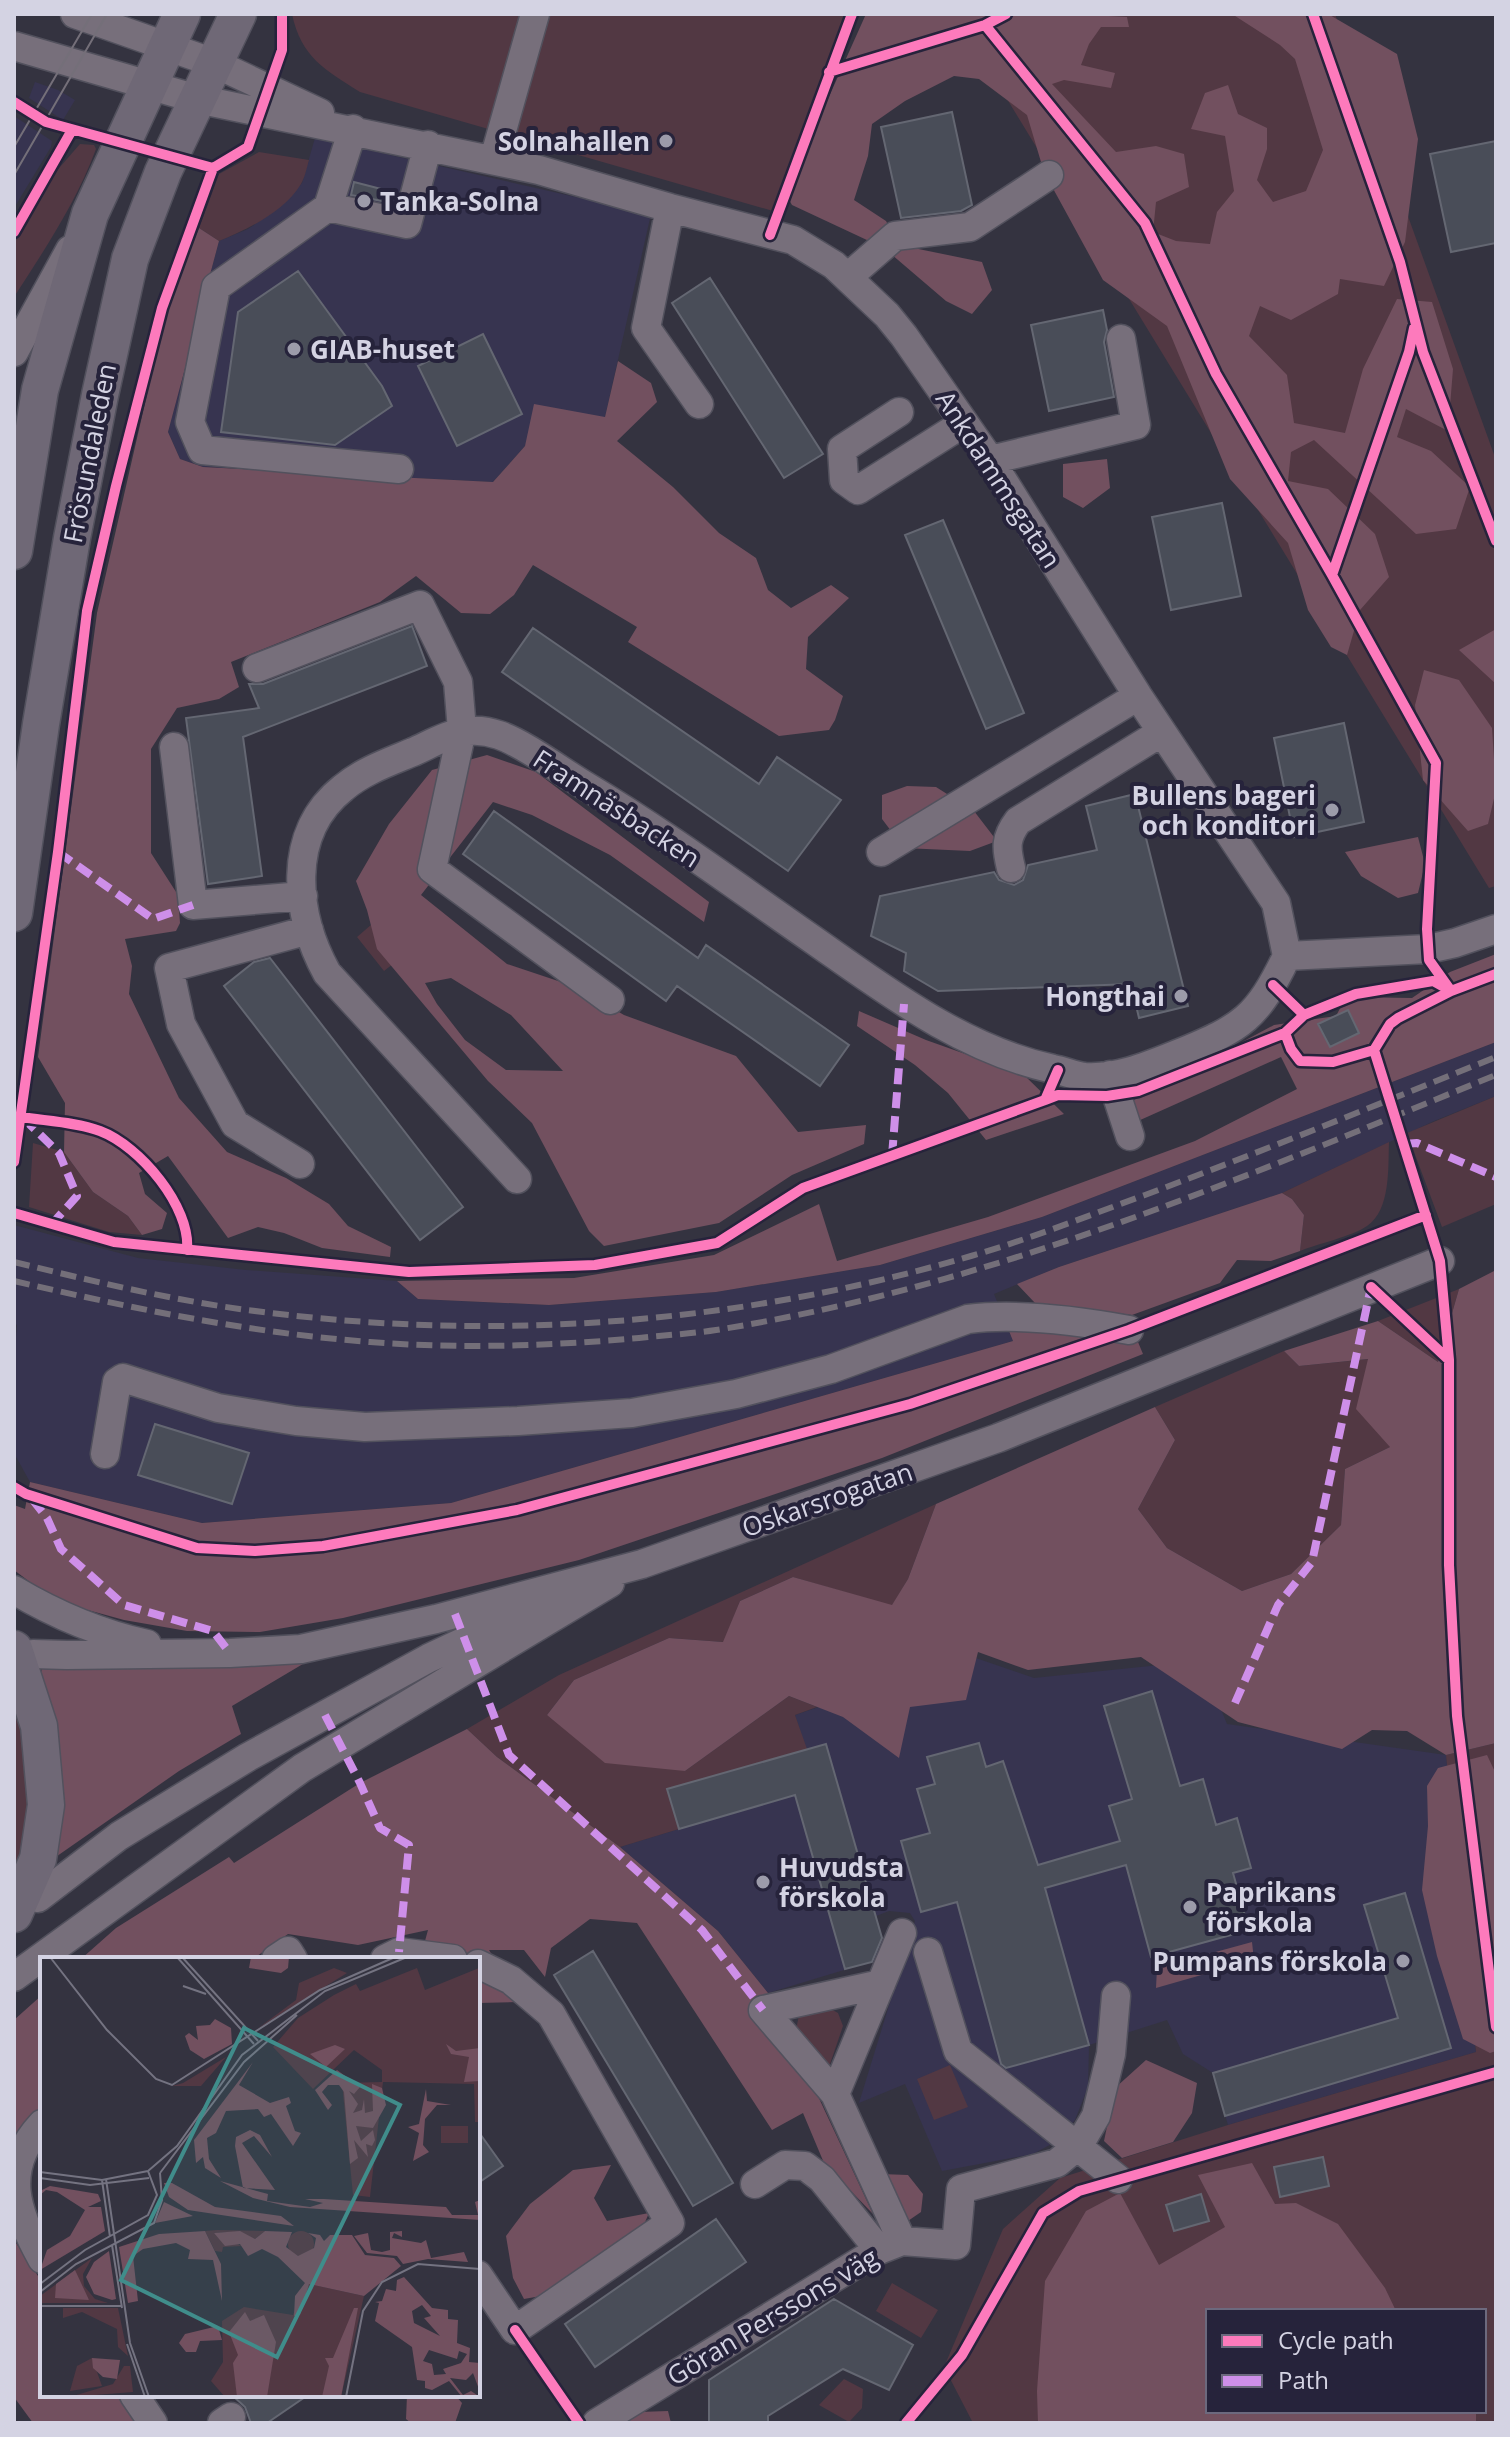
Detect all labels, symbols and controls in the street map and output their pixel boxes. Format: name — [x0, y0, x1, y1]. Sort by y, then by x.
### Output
place label: Solnahallen — [498, 123, 650, 159]
marker: Solnahallen — [657, 132, 675, 150]
place label: Tanka-Solna — [380, 183, 539, 219]
marker: Tanka-Solna — [355, 192, 373, 210]
place label: GIAB-huset — [310, 331, 455, 367]
marker: GIAB-huset — [285, 340, 303, 358]
street label: Frösundaleden — [54, 360, 124, 546]
street label: Ankdammsgatan — [928, 383, 1070, 575]
street label: Framnäsbacken — [527, 741, 707, 875]
place label: Bullens bageri och konditori — [1131, 777, 1316, 843]
marker: Bullens bageri och konditori — [1323, 801, 1341, 819]
place label: Hongthai — [1045, 978, 1165, 1014]
marker: Hongthai — [1172, 987, 1190, 1005]
street label: Oskarsrogatan — [737, 1453, 917, 1545]
place label: Huvudsta förskola — [779, 1849, 904, 1915]
marker: Huvudsta förskola — [754, 1873, 772, 1891]
place label: Paprikans förskola — [1206, 1874, 1336, 1940]
marker: Paprikans förskola — [1181, 1898, 1199, 1916]
place label: Pumpans förskola — [1152, 1943, 1387, 1979]
marker: Pumpans förskola — [1394, 1952, 1412, 1970]
inset map — [40, 1957, 480, 2397]
street label: Göran Perssons väg — [660, 2239, 884, 2393]
legend — [1206, 2309, 1486, 2413]
text: Cycle path — [1278, 2323, 1394, 2356]
text: Path — [1278, 2363, 1329, 2396]

